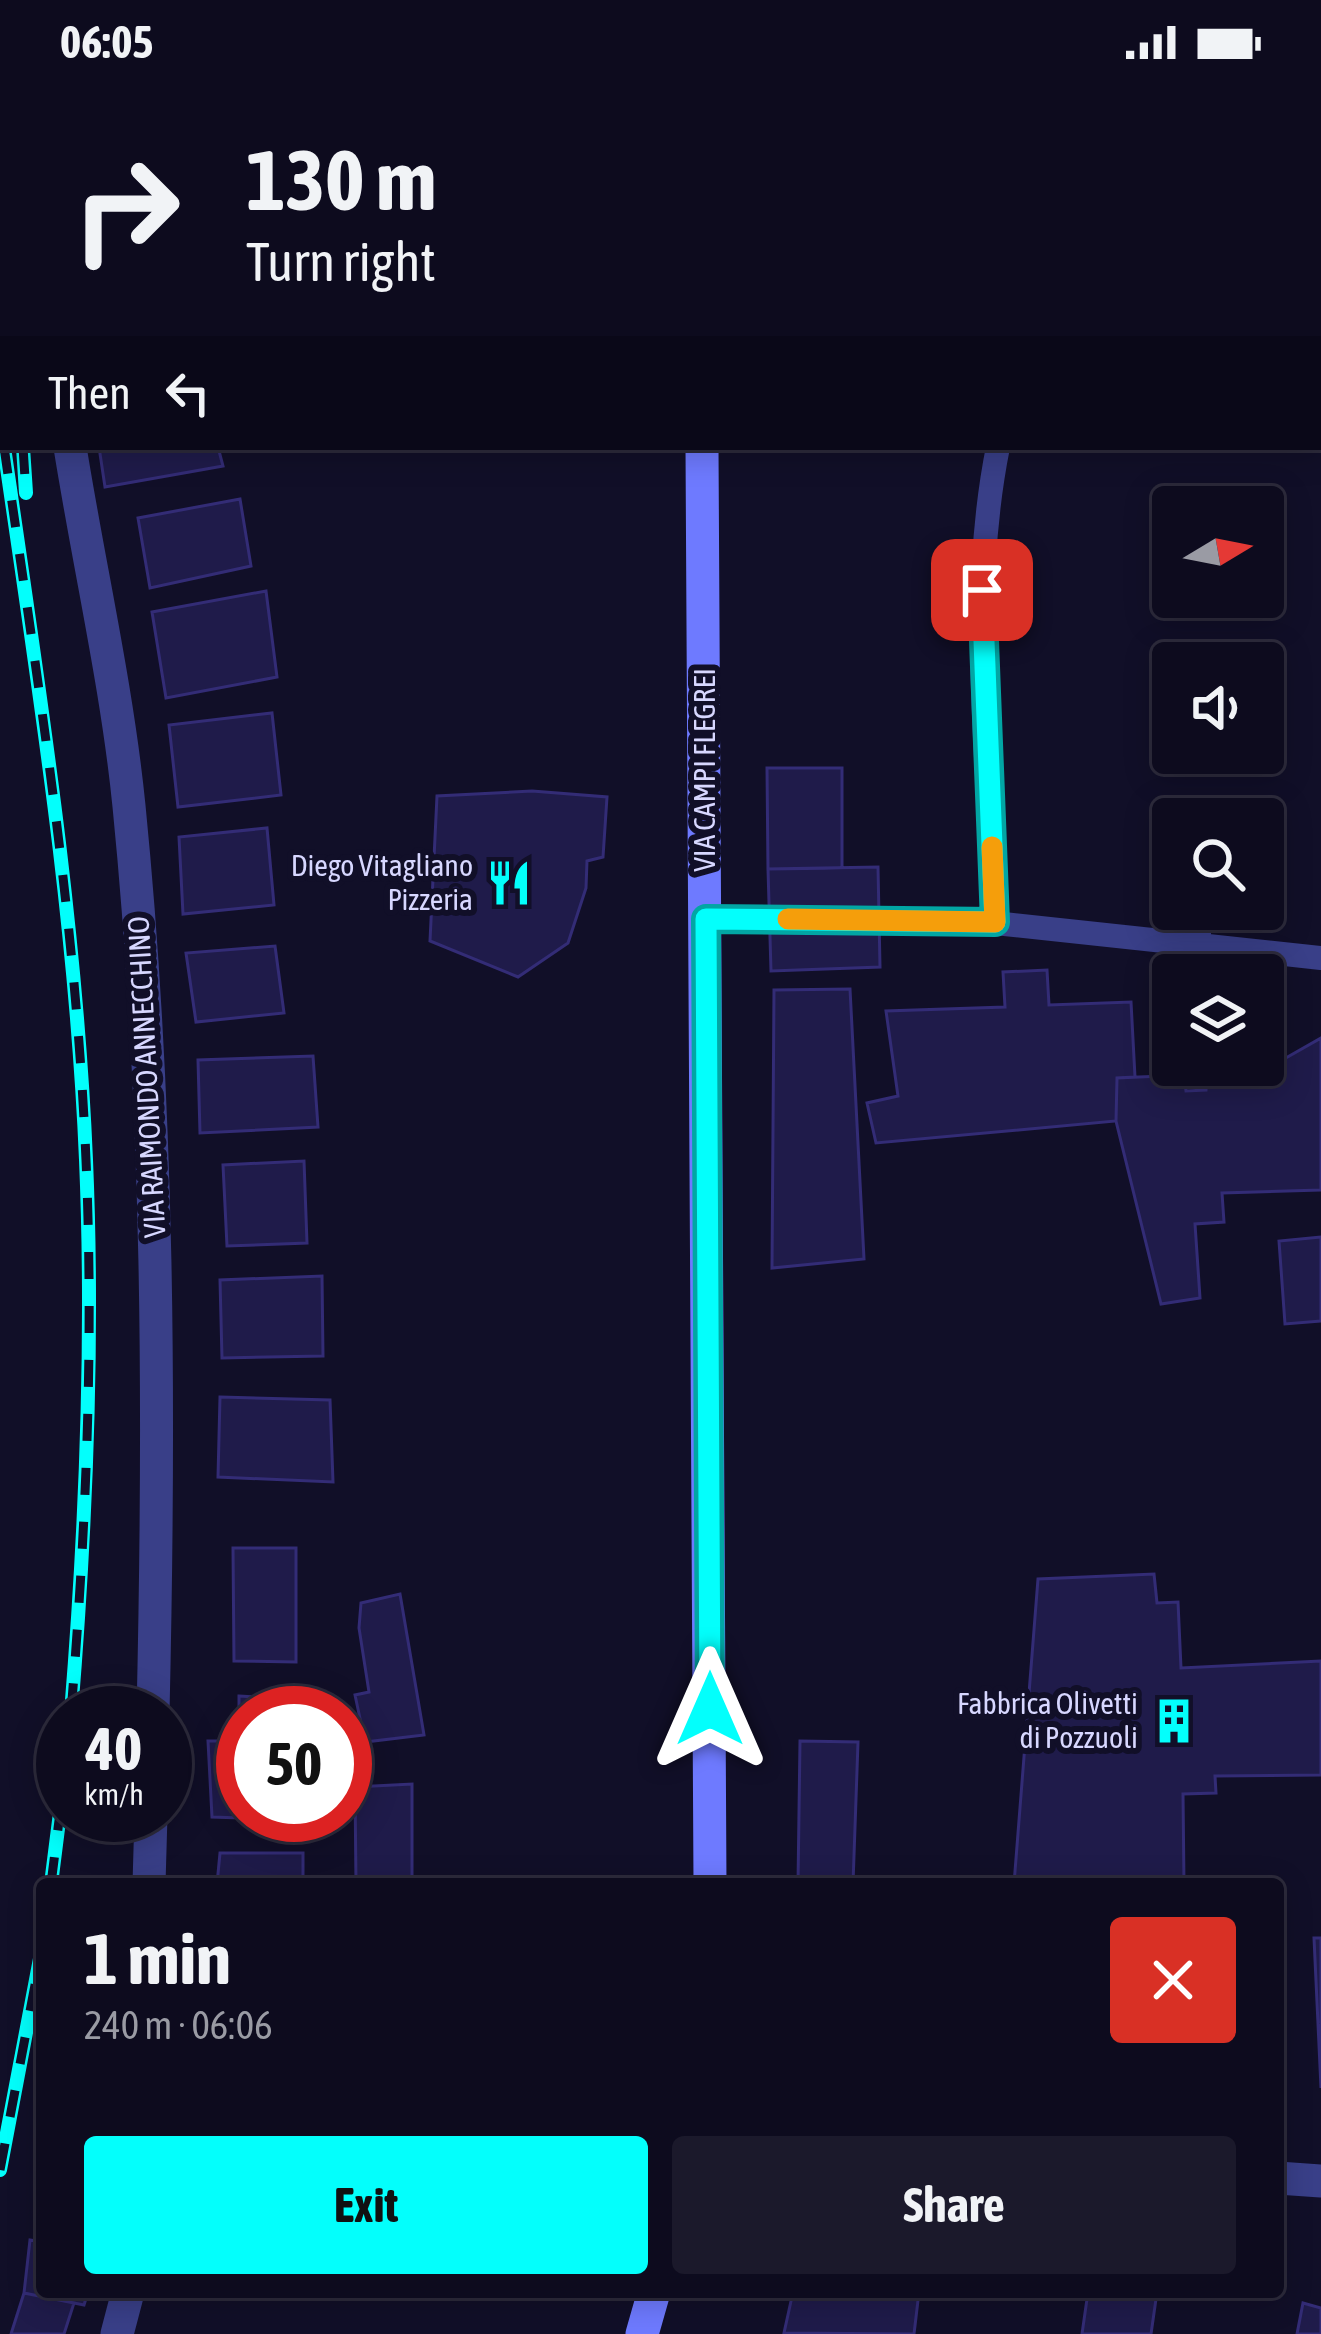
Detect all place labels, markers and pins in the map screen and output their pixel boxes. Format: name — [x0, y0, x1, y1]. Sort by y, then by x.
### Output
pin — [931, 539, 1033, 641]
place label: Diego Vitagliano Pizzeria — [291, 848, 473, 916]
restaurant icon: Diego Vitagliano Pizzeria — [484, 858, 534, 908]
place label: Fabbrica Olivetti di Pozzuoli — [957, 1686, 1138, 1754]
building icon: Fabbrica Olivetti di Pozzuoli — [1149, 1696, 1199, 1746]

